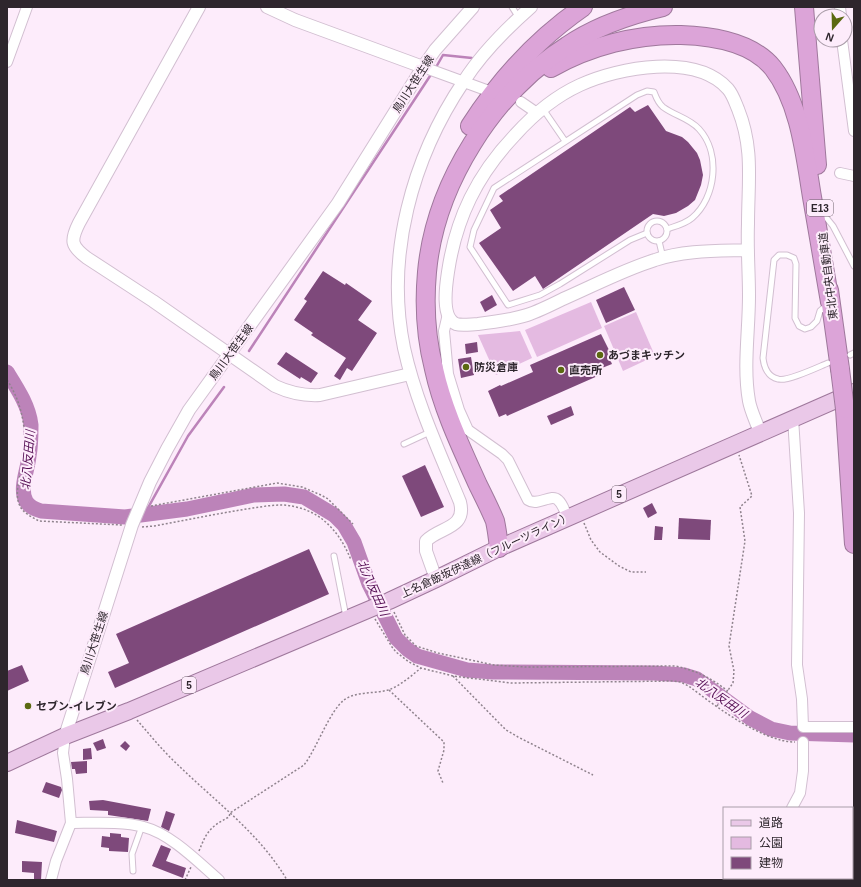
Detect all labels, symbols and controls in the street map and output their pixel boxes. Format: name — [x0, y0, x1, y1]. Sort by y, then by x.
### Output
north arrow — [813, 8, 853, 48]
text: N — [824, 30, 835, 44]
street label: 鳥川大笹生線 — [390, 53, 436, 115]
road number: E13 — [807, 200, 833, 216]
street label: 東北中央自動車道 — [817, 232, 839, 320]
street label: 鳥川大笹生線 — [207, 322, 255, 382]
place label: あづまキッチン — [608, 349, 685, 361]
marker: あづまキッチン — [595, 350, 605, 360]
place label: 防災倉庫 — [474, 361, 518, 373]
marker: 防災倉庫 — [461, 362, 471, 372]
place label: 直売所 — [569, 364, 602, 376]
marker: 直売所 — [556, 365, 566, 375]
water label: 北八反田川 — [18, 428, 38, 491]
road number: 5 — [612, 486, 626, 502]
street label: 上名倉飯坂伊達線（フルーツライン） — [399, 510, 573, 600]
water label: 北八反田川 — [354, 558, 392, 620]
street label: 鳥川大笹生線 — [78, 610, 110, 676]
water label: 北八反田川 — [692, 675, 751, 722]
road number: 5 — [182, 677, 196, 693]
place label: セブン-イレブン — [36, 700, 117, 712]
marker: セブン-イレブン — [23, 701, 33, 711]
legend — [723, 807, 853, 879]
text: 道路 — [759, 816, 783, 830]
text: 公園 — [759, 836, 783, 850]
text: 建物 — [759, 856, 783, 870]

